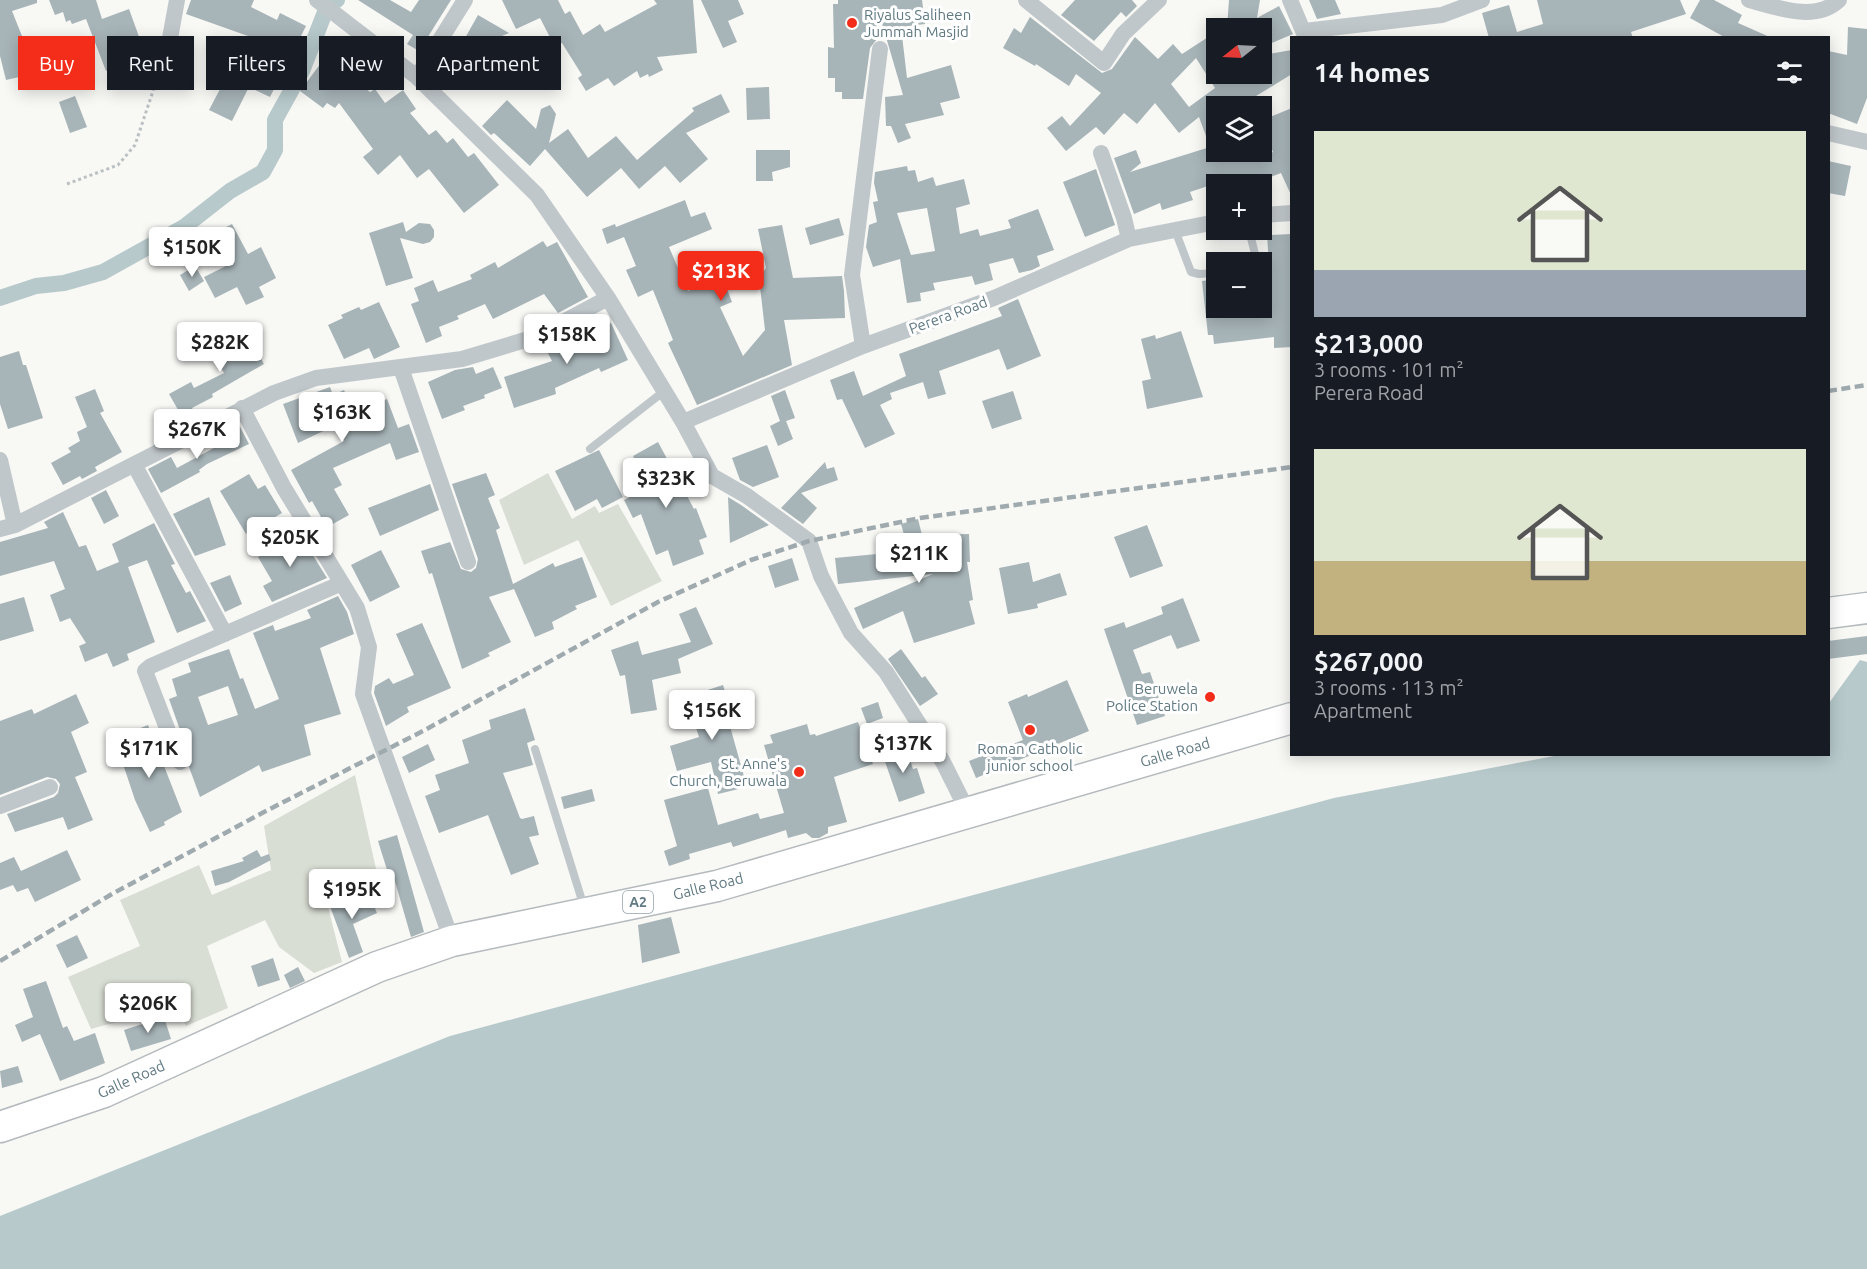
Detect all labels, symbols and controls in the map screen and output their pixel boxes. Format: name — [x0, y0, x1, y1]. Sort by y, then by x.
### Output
place label: Riyalus Saliheen Jummah Masjid — [864, 6, 971, 40]
marker: Riyalus Saliheen Jummah Masjid — [845, 16, 859, 30]
north arrow — [1206, 18, 1272, 84]
map controls — [1206, 18, 1272, 318]
chip: Buy — [18, 36, 95, 90]
chip: Rent — [107, 36, 194, 90]
chip: Filters — [206, 36, 307, 90]
chip: New — [319, 36, 404, 90]
chip: Apartment — [416, 36, 561, 90]
icon: filters — [1773, 56, 1806, 89]
text: 14 homes — [1314, 58, 1430, 87]
button: layers — [1206, 96, 1272, 162]
icon: home — [1506, 170, 1614, 278]
button: + — [1206, 174, 1272, 240]
pin: $150K — [150, 227, 234, 278]
text: $150K — [163, 235, 221, 258]
pin: $213K — [679, 251, 763, 302]
button: − — [1206, 252, 1272, 318]
text: $213K — [692, 259, 750, 282]
street label: Perera Road — [906, 293, 990, 337]
pin: $158K — [525, 314, 609, 365]
pin: $282K — [178, 322, 262, 373]
text: $158K — [538, 322, 596, 345]
text: $213,000 — [1314, 329, 1423, 358]
text: $282K — [191, 330, 249, 353]
text: 3 rooms · 101 m² — [1314, 358, 1464, 381]
text: Perera Road — [1314, 381, 1424, 404]
pin: $163K — [300, 392, 384, 443]
text: $163K — [313, 400, 371, 423]
pin: $267K — [155, 409, 239, 460]
text: $267K — [168, 417, 226, 440]
pin: $323K — [624, 458, 708, 509]
text: $323K — [637, 466, 695, 489]
icon: home — [1506, 488, 1614, 596]
pin: $205K — [248, 517, 332, 568]
text: $205K — [261, 525, 319, 548]
pin: $211K — [877, 533, 961, 584]
text: $211K — [890, 541, 948, 564]
text: $267,000 — [1314, 647, 1423, 676]
text: 3 rooms · 113 m² — [1314, 676, 1464, 699]
place label: Beruwela Police Station — [1106, 680, 1198, 714]
pin: $156K — [670, 690, 754, 741]
marker: Beruwela Police Station — [1203, 690, 1217, 704]
text: $156K — [683, 698, 741, 721]
text: Apartment — [1314, 699, 1412, 722]
pin: $137K — [861, 723, 945, 774]
marker: Roman Catholic junior school — [1023, 723, 1037, 737]
pin: $171K — [107, 728, 191, 779]
text: $137K — [874, 731, 932, 754]
street label: Galle Road — [1138, 734, 1212, 770]
text: $171K — [120, 736, 178, 759]
place label: Roman Catholic junior school — [977, 740, 1083, 774]
place label: St. Anne's Church, Beruwala — [669, 755, 787, 789]
marker: St. Anne's Church, Beruwala — [792, 765, 806, 779]
pin: $195K — [310, 869, 394, 920]
street label: Galle Road — [671, 869, 745, 903]
text: $195K — [323, 877, 381, 900]
road number: A2 — [623, 891, 653, 913]
pin: $206K — [106, 983, 190, 1034]
text: $206K — [119, 991, 177, 1014]
street label: Galle Road — [95, 1057, 167, 1101]

